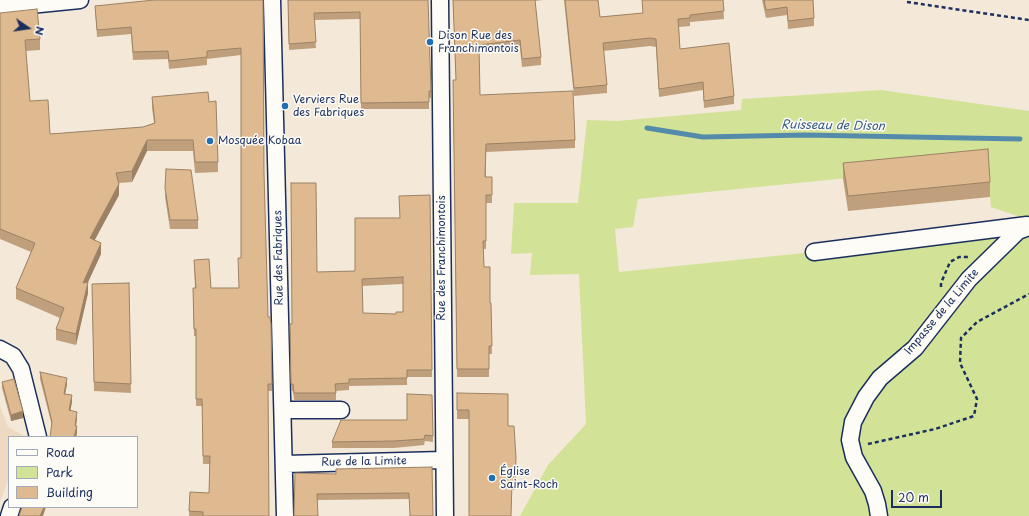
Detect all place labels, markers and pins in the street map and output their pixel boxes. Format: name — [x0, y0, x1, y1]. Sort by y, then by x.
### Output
place label: Dison Rue des Franchimontois — [438, 29, 519, 55]
marker: Dison Rue des Franchimontois — [425, 37, 435, 47]
place label: Verviers Rue des Fabriques — [293, 93, 364, 119]
marker: Verviers Rue des Fabriques — [280, 101, 290, 111]
place label: Mosquée Kobaa — [218, 134, 301, 148]
marker: Mosquée Kobaa — [205, 136, 215, 146]
place label: Église Saint-Roch — [500, 465, 558, 491]
marker: Église Saint-Roch — [487, 473, 497, 483]

